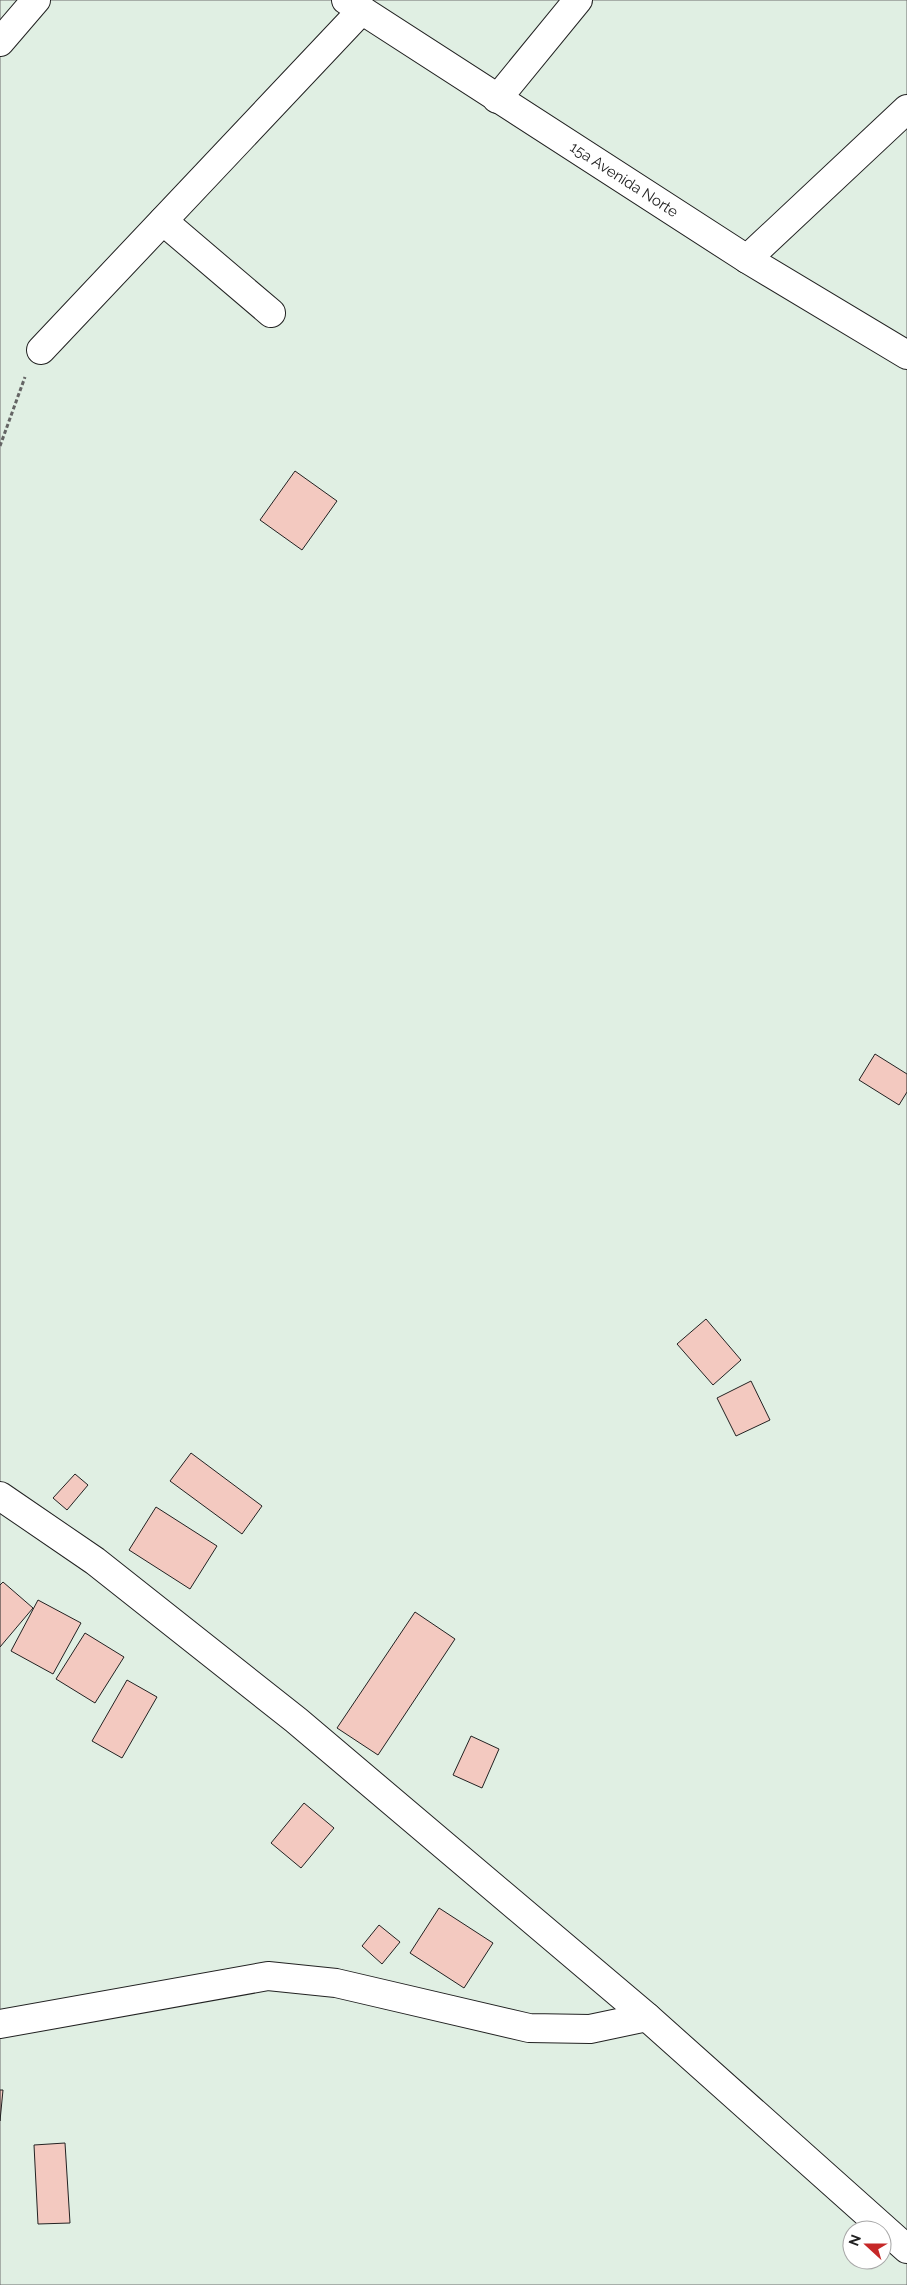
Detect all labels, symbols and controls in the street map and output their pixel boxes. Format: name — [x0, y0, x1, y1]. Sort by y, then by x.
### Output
street label: 15a Avenida Norte — [567, 138, 682, 221]
north arrow — [842, 2220, 892, 2270]
text: N — [845, 2232, 864, 2248]

